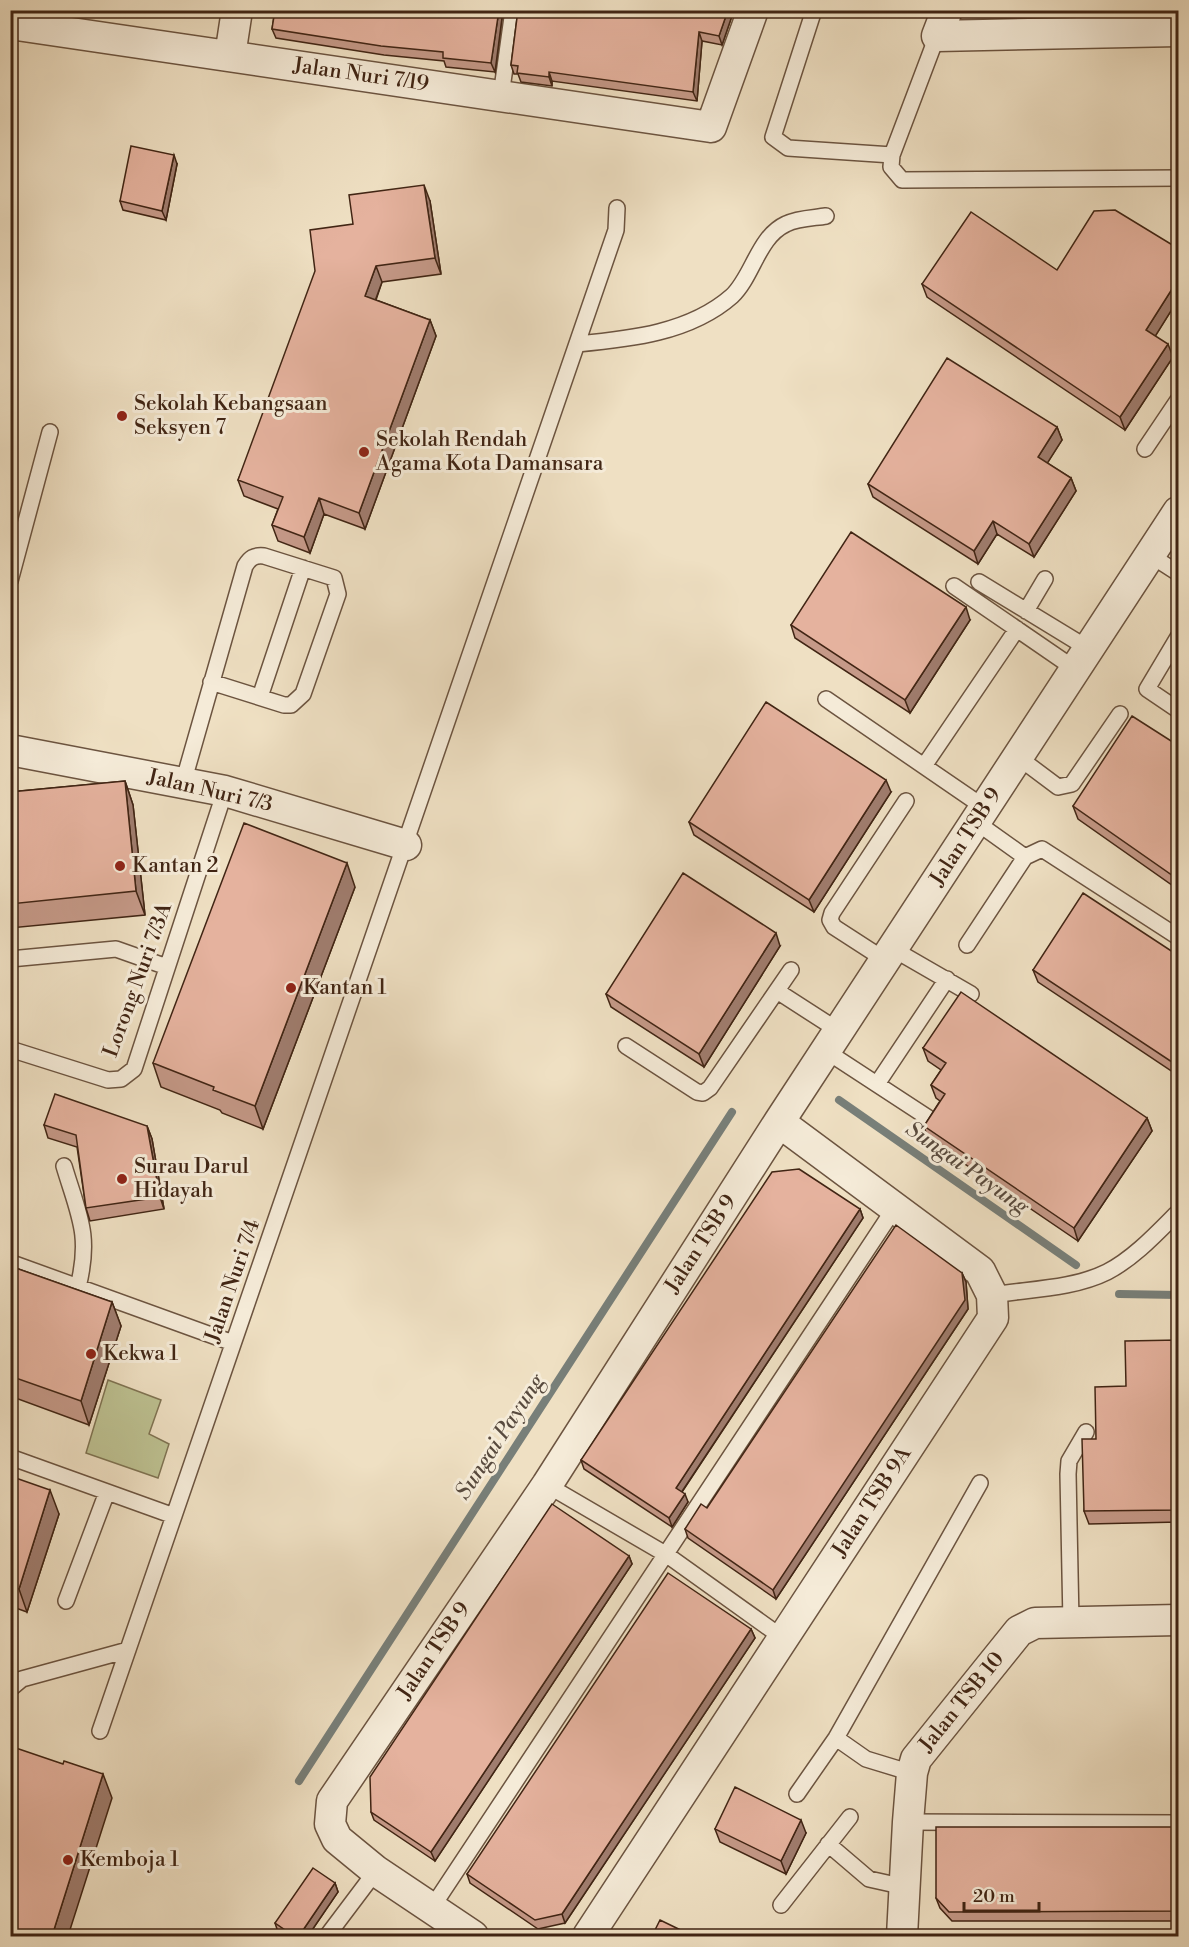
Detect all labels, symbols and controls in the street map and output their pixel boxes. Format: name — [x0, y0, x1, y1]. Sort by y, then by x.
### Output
street label: Jalan Nuri 7/19 — [290, 52, 431, 97]
place label: Sekolah Kebangsaan Seksyen 7 — [134, 391, 328, 441]
marker: Sekolah Kebangsaan Seksyen 7 — [115, 409, 129, 423]
place label: Sekolah Rendah Agama Kota Damansara — [375, 427, 604, 477]
marker: Sekolah Rendah Agama Kota Damansara — [357, 445, 371, 459]
street label: Jalan Nuri 7/3 — [144, 764, 275, 818]
street label: Jalan TSB 9 — [924, 783, 1007, 892]
place label: Kantan 2 — [132, 853, 219, 879]
marker: Kantan 2 — [113, 859, 127, 873]
street label: Lorong Nuri 7/3A — [98, 899, 178, 1061]
place label: Kantan 1 — [303, 975, 387, 1001]
marker: Kantan 1 — [284, 981, 298, 995]
water label: Sungai Payung — [900, 1116, 1035, 1221]
place label: Surau Darul Hidayah — [134, 1154, 249, 1204]
marker: Surau Darul Hidayah — [115, 1172, 129, 1186]
street label: Jalan TSB 9 — [659, 1190, 742, 1299]
street label: Jalan Nuri 7/4 — [199, 1216, 266, 1347]
place label: Kekwa 1 — [103, 1341, 178, 1367]
marker: Kekwa 1 — [84, 1347, 98, 1361]
water label: Sungai Payung — [449, 1368, 551, 1505]
street label: Jalan TSB 9A — [826, 1441, 918, 1563]
street label: Jalan TSB 9 — [391, 1597, 476, 1705]
street label: Jalan TSB 10 — [913, 1647, 1010, 1758]
place label: Kemboja 1 — [80, 1847, 179, 1873]
marker: Kemboja 1 — [61, 1853, 75, 1867]
scale bar — [964, 1875, 1039, 1913]
text: 20 m — [973, 1885, 1015, 1908]

